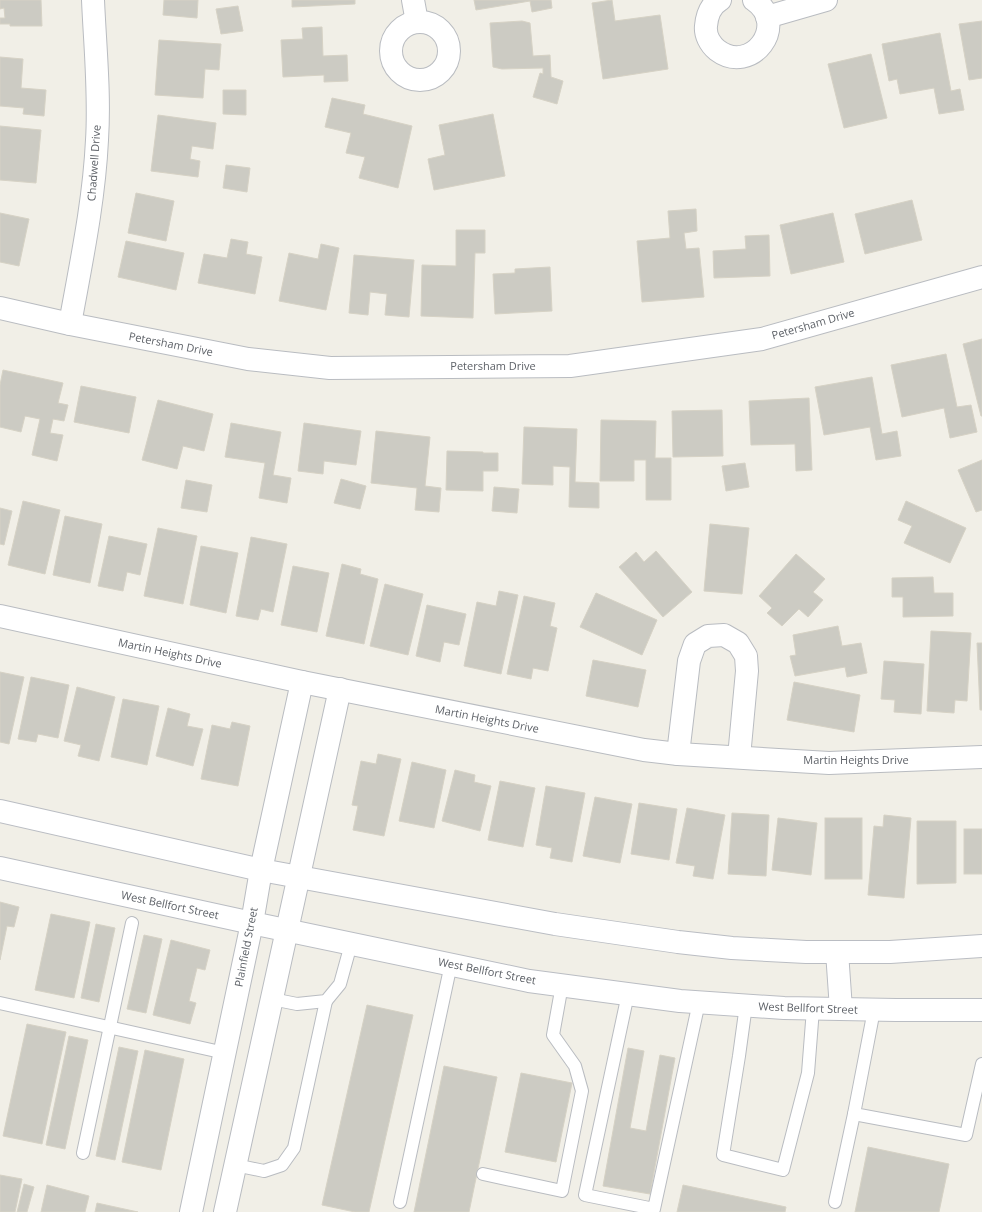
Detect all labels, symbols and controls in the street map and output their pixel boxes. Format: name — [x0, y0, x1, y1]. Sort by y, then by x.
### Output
street label: Chadwell Drive — [83, 124, 104, 202]
street label: Petersham Drive — [770, 305, 856, 343]
street label: Petersham Drive — [128, 328, 214, 359]
street label: Petersham Drive — [450, 358, 536, 373]
street label: Martin Heights Drive — [117, 634, 223, 671]
street label: Martin Heights Drive — [434, 701, 540, 736]
street label: Martin Heights Drive — [803, 752, 909, 767]
street label: West Bellfort Street — [120, 887, 220, 922]
street label: Plainfield Street — [230, 906, 261, 988]
street label: West Bellfort Street — [437, 954, 537, 987]
street label: West Bellfort Street — [758, 998, 858, 1017]

